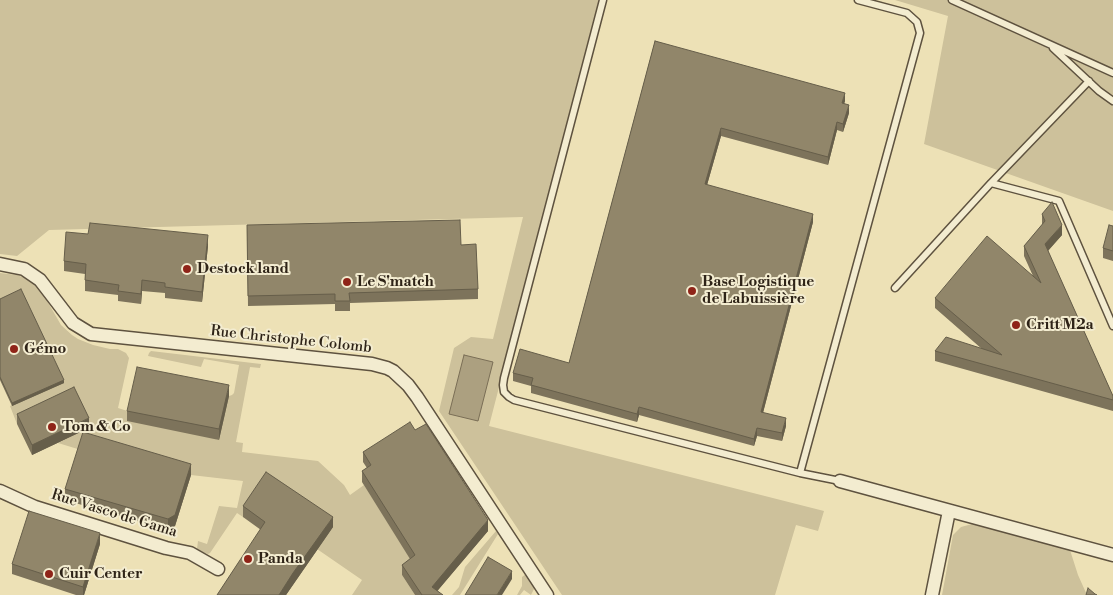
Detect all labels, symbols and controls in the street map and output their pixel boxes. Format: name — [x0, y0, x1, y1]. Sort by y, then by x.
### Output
place label: Destock land — [197, 260, 289, 278]
marker: Destock land — [181, 263, 193, 275]
place label: Le S'match — [357, 273, 434, 291]
place label: Base Logistique de Labuissière — [702, 273, 814, 308]
marker: Le S'match — [341, 276, 353, 288]
marker: Base Logistique de Labuissière — [686, 285, 698, 297]
place label: Critt M2a — [1026, 316, 1094, 334]
marker: Critt M2a — [1010, 319, 1022, 331]
street label: Rue Christophe Colomb — [209, 323, 373, 357]
place label: Gémo — [24, 340, 66, 358]
marker: Gémo — [8, 343, 20, 355]
place label: Tom & Co — [62, 418, 131, 436]
marker: Tom & Co — [46, 421, 58, 433]
street label: Rue Vasco de Gama — [49, 486, 179, 542]
place label: Panda — [258, 550, 303, 568]
marker: Panda — [242, 553, 254, 565]
place label: Cuir Center — [59, 565, 143, 583]
marker: Cuir Center — [43, 568, 55, 580]

